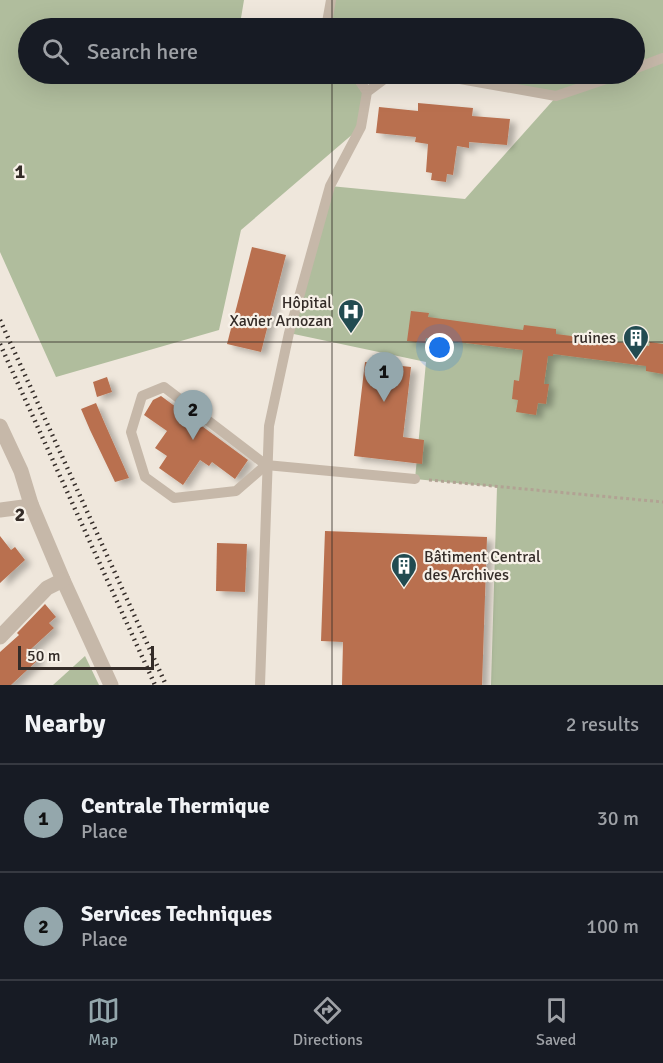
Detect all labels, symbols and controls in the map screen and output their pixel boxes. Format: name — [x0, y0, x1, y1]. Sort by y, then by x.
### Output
search box — [18, 18, 645, 84]
icon: search — [39, 35, 72, 68]
text: Search here — [87, 38, 198, 65]
text: 1 — [15, 159, 26, 184]
place label: Hôpital Xavier Arnozan — [230, 293, 332, 331]
hospital icon: Hôpital Xavier Arnozan — [336, 297, 366, 335]
building icon: ruines — [621, 323, 651, 361]
place label: ruines — [573, 328, 616, 348]
your location — [425, 333, 454, 362]
pin: 1 — [364, 352, 404, 402]
pin: 2 — [174, 390, 212, 440]
text: 2 — [15, 502, 25, 527]
place label: Bâtiment Central des Archives — [424, 547, 541, 585]
building icon: Bâtiment Central des Archives — [389, 551, 419, 589]
scale bar — [18, 643, 154, 670]
text: 50 m — [27, 646, 61, 666]
text: Nearby — [24, 708, 105, 740]
text: 2 results — [566, 712, 639, 737]
text: Centrale Thermique — [81, 792, 270, 819]
text: 1 — [38, 806, 49, 831]
text: 30 m — [597, 806, 639, 831]
text: Place — [81, 819, 128, 844]
text: Services Techniques — [81, 900, 272, 927]
text: 2 — [38, 914, 49, 939]
text: 100 m — [586, 914, 639, 939]
text: Place — [81, 927, 128, 952]
tab: Map — [87, 994, 120, 1050]
tab: Directions — [293, 994, 363, 1050]
tab: Saved — [536, 994, 576, 1050]

